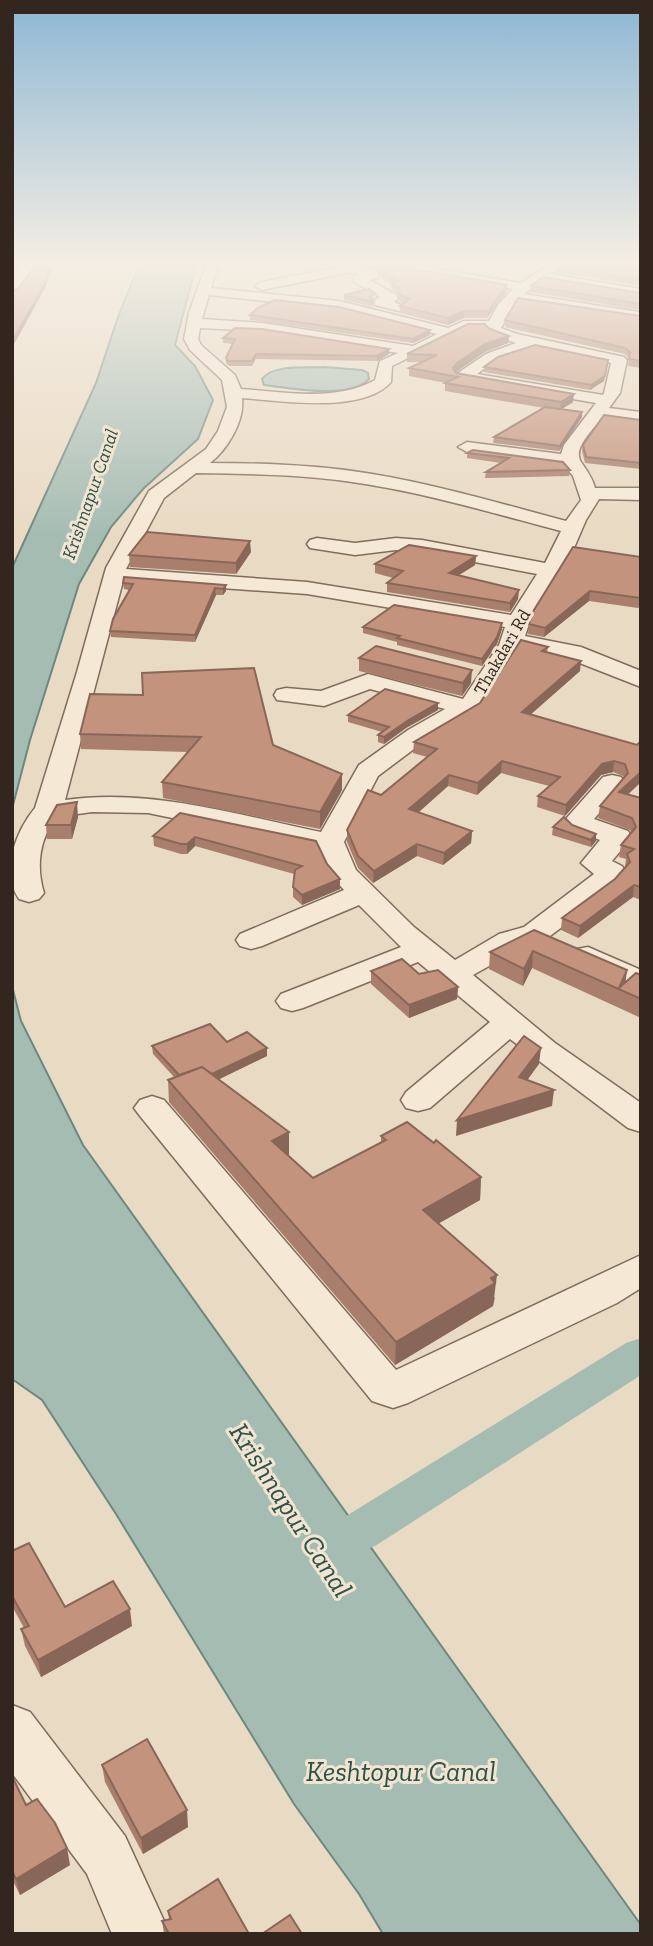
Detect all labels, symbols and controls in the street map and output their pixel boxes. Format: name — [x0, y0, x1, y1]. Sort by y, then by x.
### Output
water label: Krishnapur Canal — [57, 426, 123, 562]
street label: Thakdari Rd — [469, 605, 535, 699]
water label: Krishnapur Canal — [223, 1417, 359, 1603]
water label: Keshtopur Canal — [306, 1755, 496, 1788]

